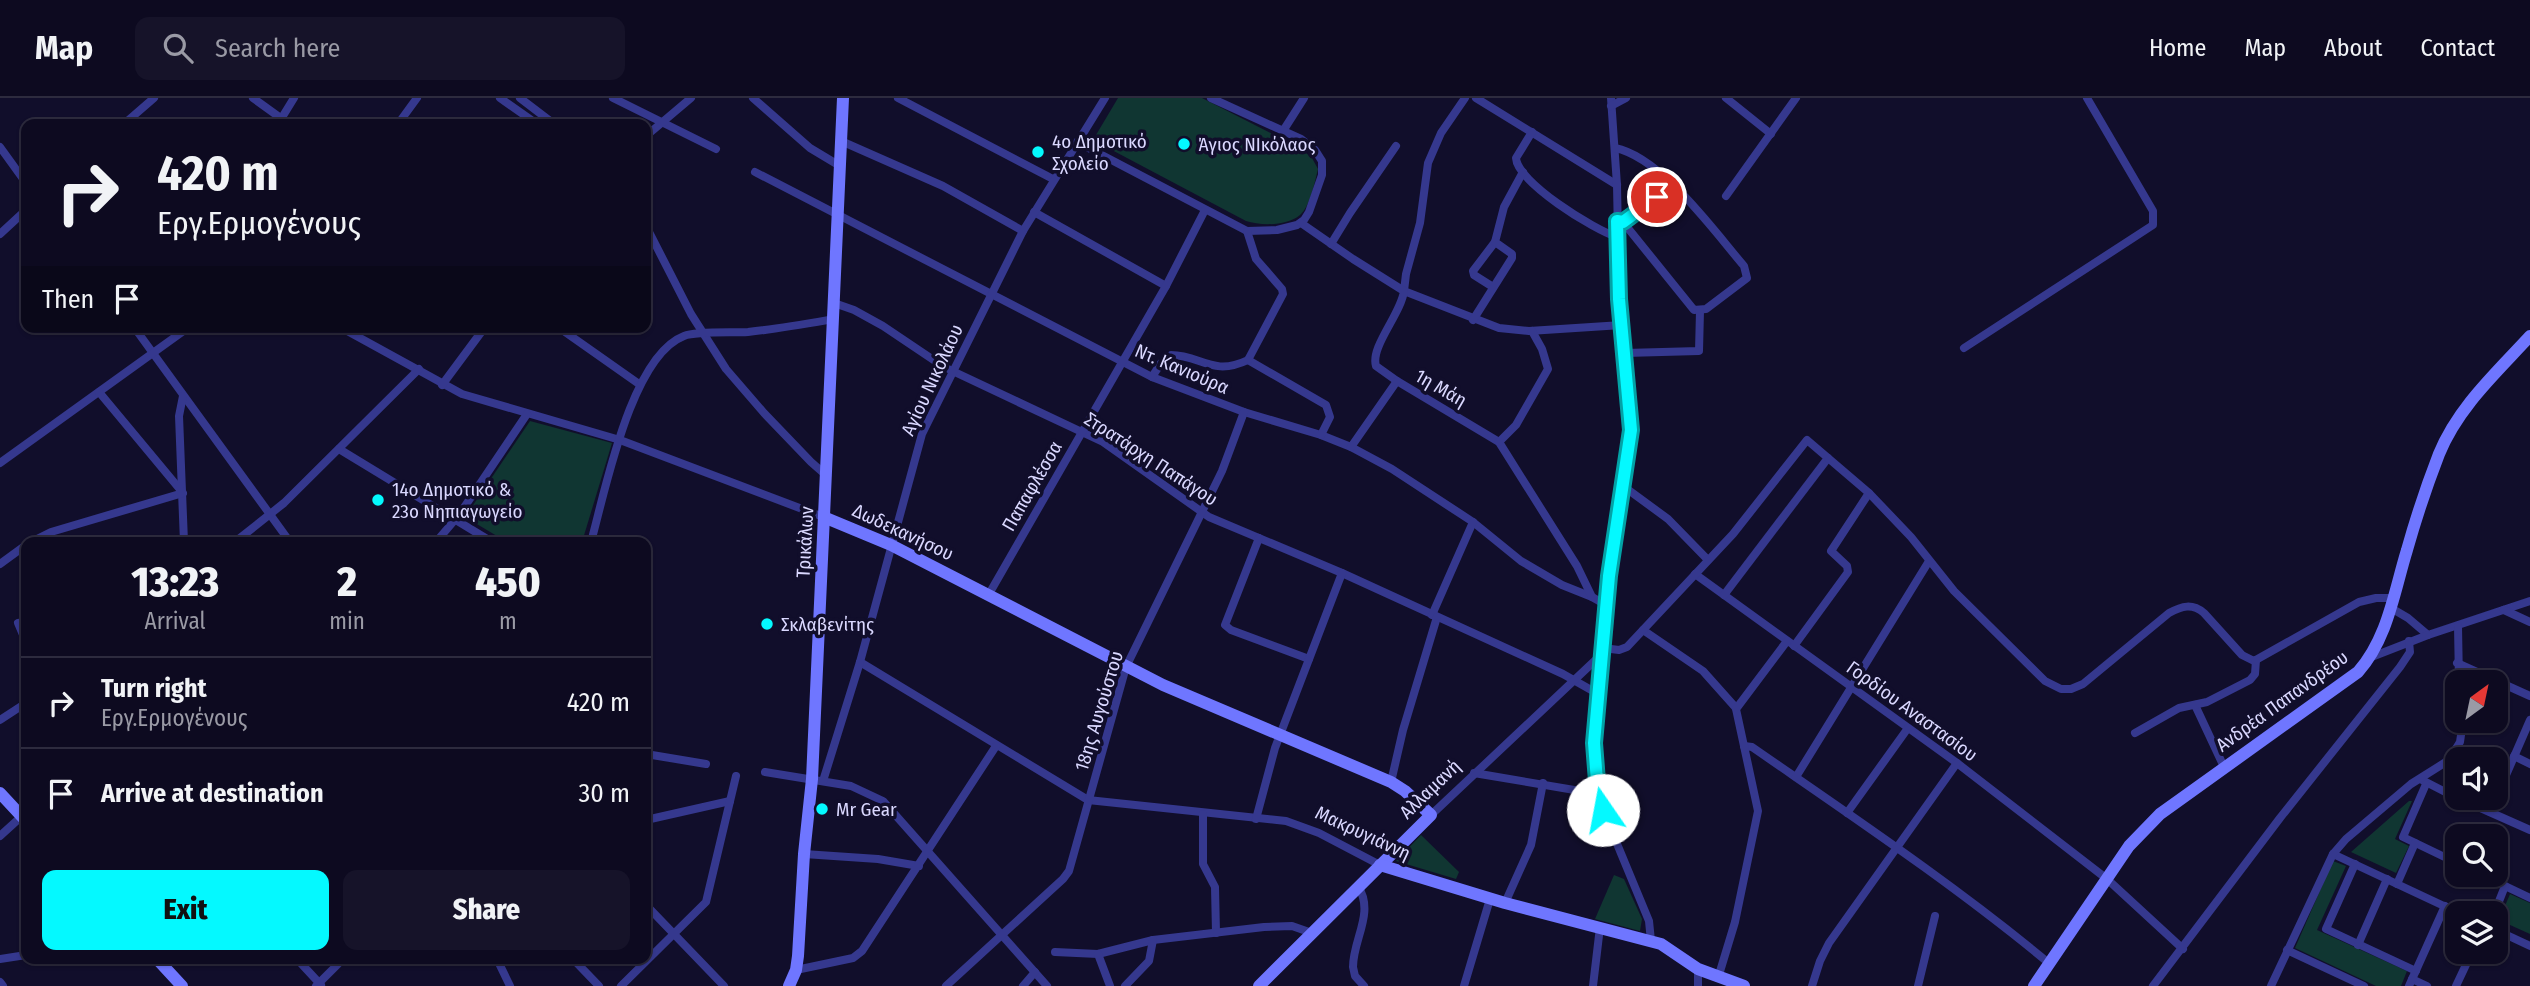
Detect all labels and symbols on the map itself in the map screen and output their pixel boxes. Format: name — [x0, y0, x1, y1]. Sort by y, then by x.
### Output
place label: 4ο Δημοτικό Σχολείο — [1052, 130, 1147, 175]
place label: Άγιος ΝΙκόλαος — [1198, 133, 1316, 156]
marker: Άγιος ΝΙκόλαος — [1176, 136, 1192, 152]
marker: 4ο Δημοτικό Σχολείο — [1030, 144, 1046, 160]
pin — [1627, 167, 1687, 227]
street label: Αγίου Νικολάου — [896, 321, 968, 439]
street label: Ντ. Κανιούρα — [1132, 339, 1232, 399]
street label: 1η Μάη — [1411, 364, 1471, 412]
street label: Στρατάρχη Παπάγου — [1080, 407, 1222, 511]
street label: Παπαφλέσσα — [997, 437, 1067, 535]
place label: 14ο Δημοτικό & 23ο Νηπιαγωγείο — [392, 478, 522, 523]
marker: 14ο Δημοτικό & 23ο Νηπιαγωγείο — [370, 492, 386, 508]
street label: Δωδεκανήσου — [849, 499, 957, 565]
street label: Τρικάλων — [792, 505, 818, 578]
place label: Σκλαβενίτης — [781, 613, 874, 636]
marker: Σκλαβενίτης — [759, 616, 775, 632]
street label: Ανδρέα Παπανδρέου — [2211, 645, 2353, 757]
street label: 18ης Αυγούστου — [1070, 648, 1128, 774]
street label: Γορδίου Αναστασίου — [1842, 656, 1982, 766]
north arrow — [2445, 670, 2508, 733]
street label: Αλλαμανή — [1395, 754, 1465, 824]
position arrow — [1566, 773, 1640, 847]
place label: Mr Gear — [836, 798, 897, 821]
marker: Mr Gear — [814, 801, 830, 817]
street label: Μακρυγιάννη — [1312, 801, 1414, 865]

